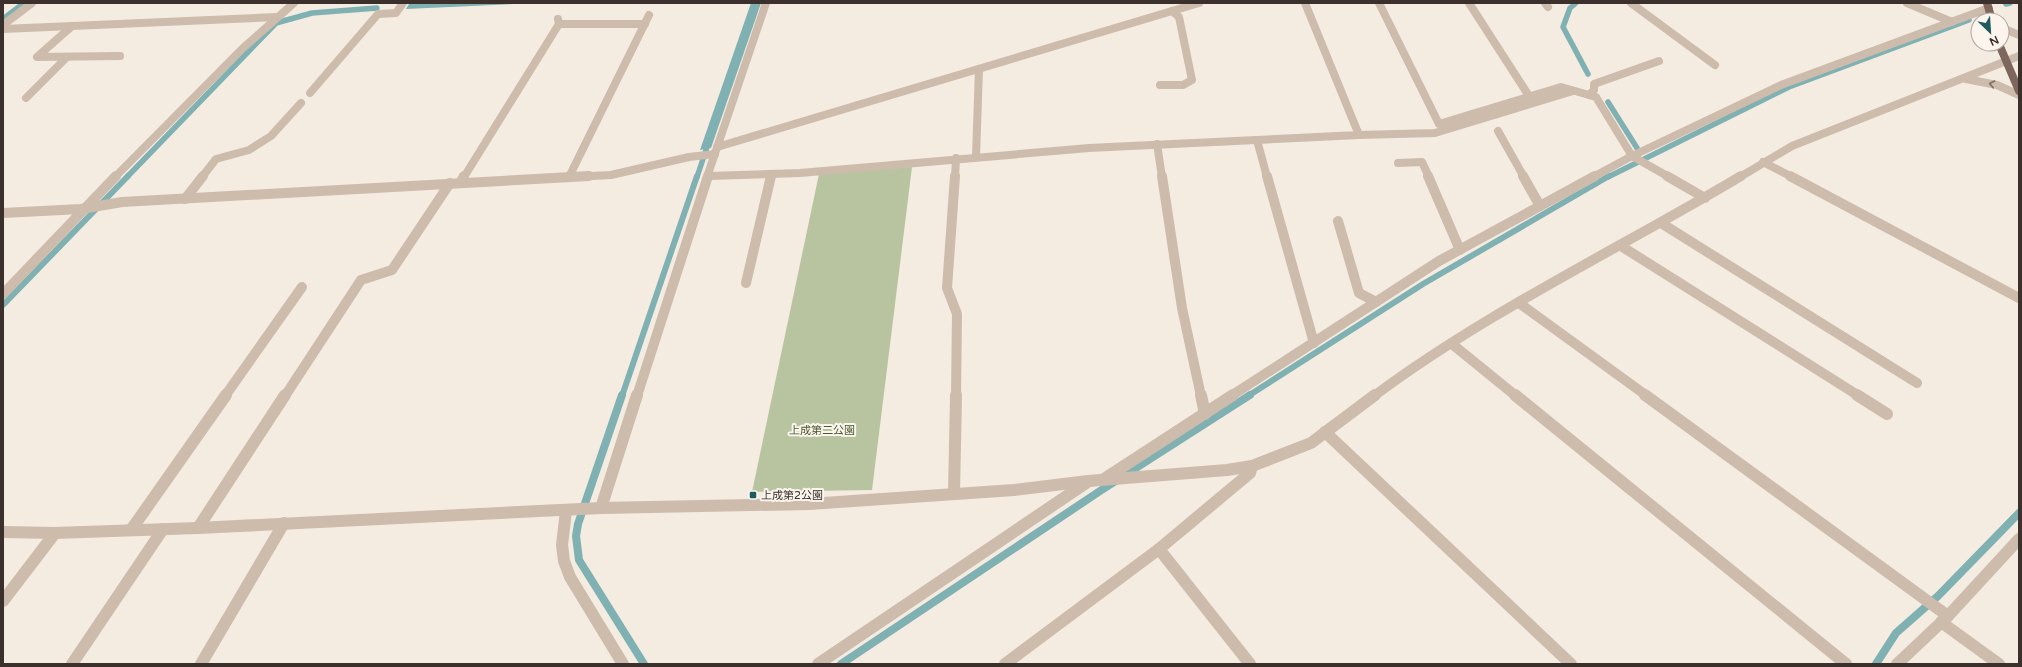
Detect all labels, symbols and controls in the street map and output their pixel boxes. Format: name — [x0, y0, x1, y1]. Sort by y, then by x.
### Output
north arrow — [1970, 12, 2010, 52]
text: N — [1987, 33, 2001, 48]
one-way arrow — [1989, 81, 1995, 89]
park label: 上成第二公園 — [789, 424, 855, 437]
place label: 上成第2公園 — [761, 489, 823, 502]
marker: 上成第2公園 — [748, 490, 758, 500]

